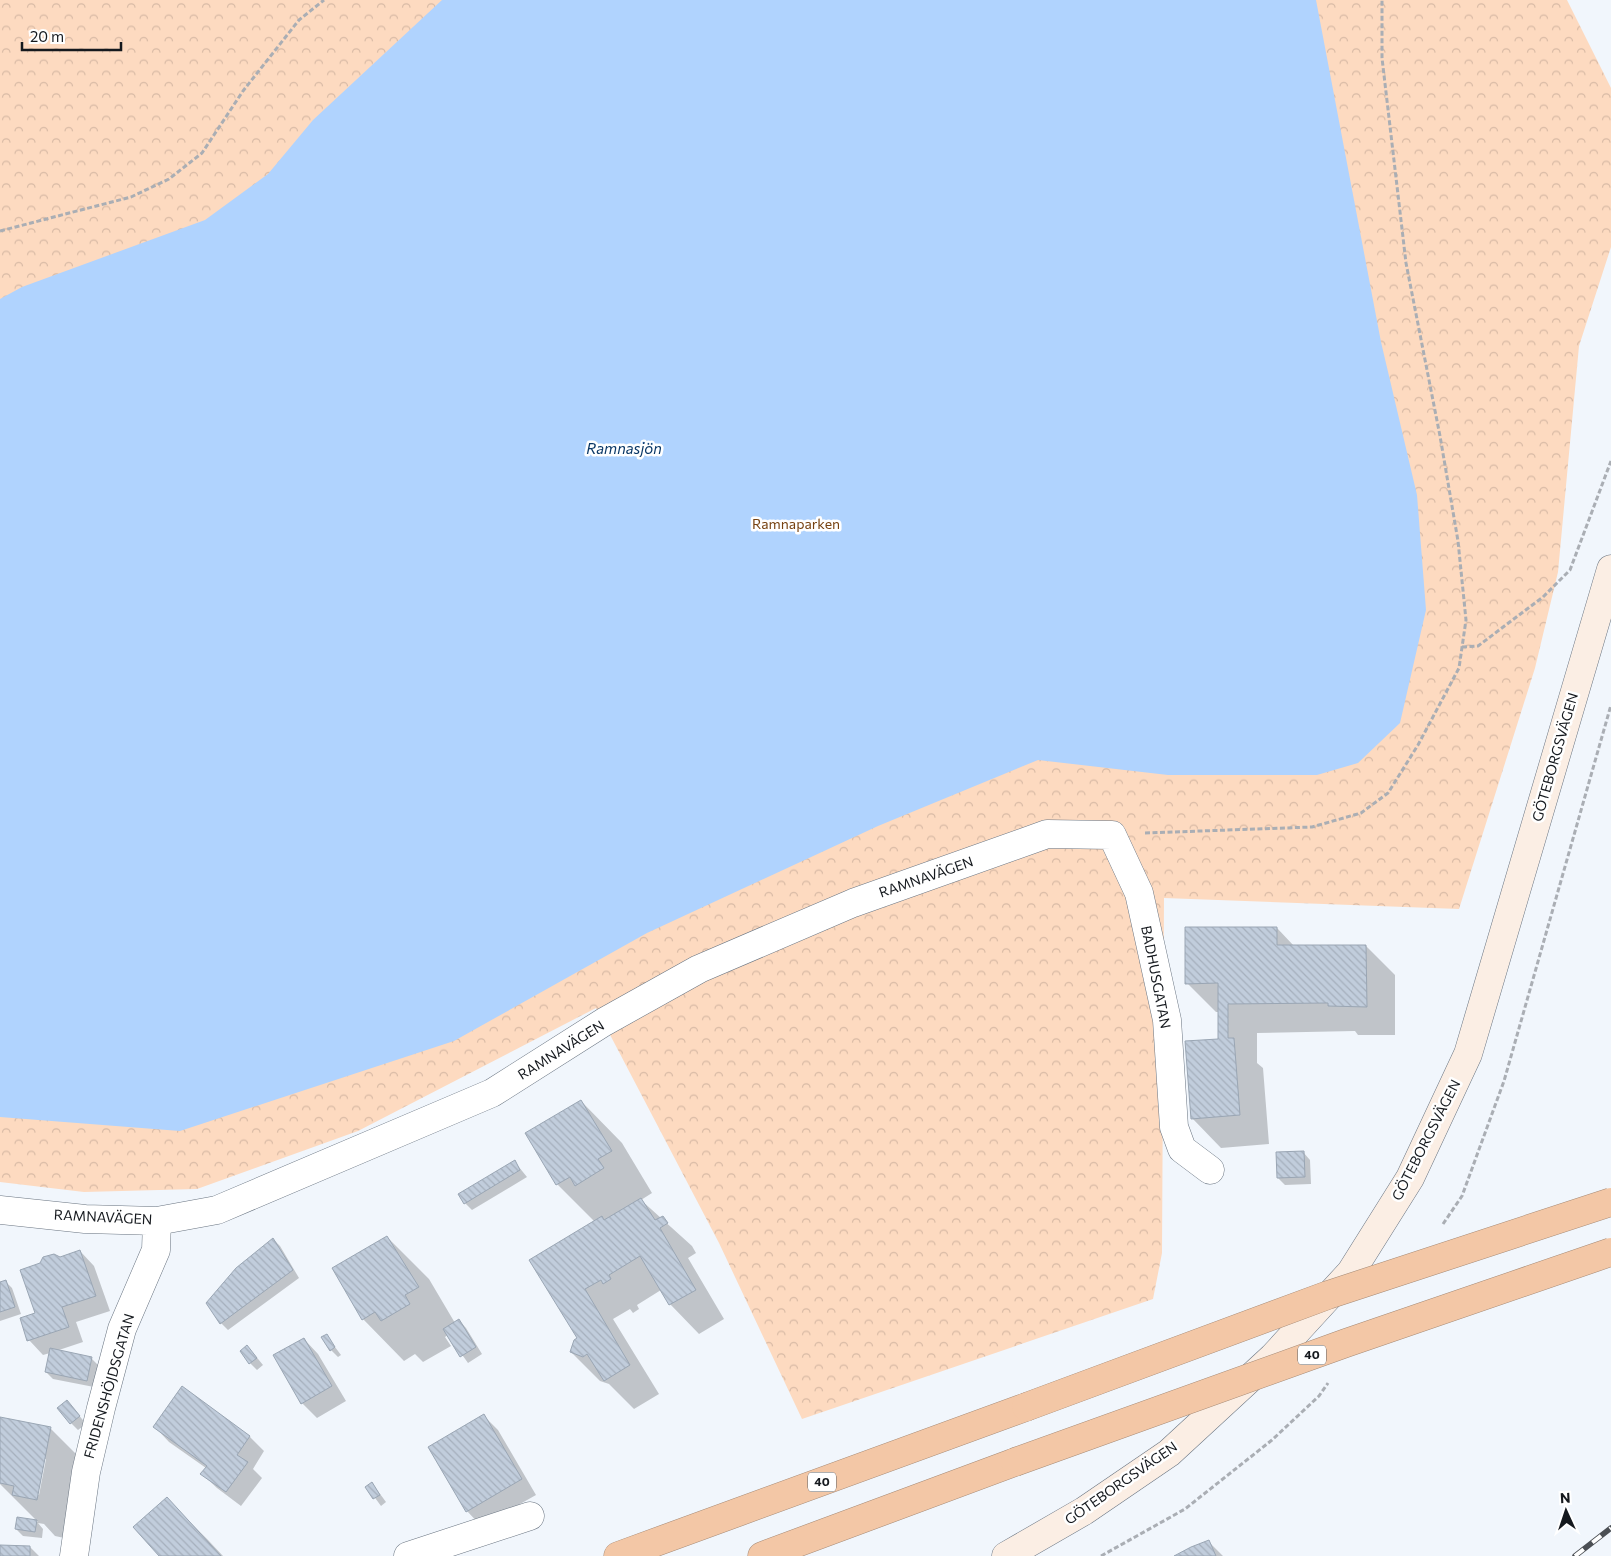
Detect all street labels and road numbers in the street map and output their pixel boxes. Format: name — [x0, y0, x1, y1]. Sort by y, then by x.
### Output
street label: GÖTEBORGSVÄGEN — [1528, 690, 1581, 823]
street label: RAMNAVÄGEN — [876, 852, 975, 901]
street label: BADHUSGATAN — [1138, 924, 1175, 1030]
street label: RAMNAVÄGEN — [514, 1016, 607, 1083]
street label: GÖTEBORGSVÄGEN — [1388, 1077, 1463, 1203]
street label: RAMNAVÄGEN — [53, 1205, 153, 1228]
street label: FRIDENSHÖJDSGATAN — [80, 1311, 137, 1460]
road number: 40 — [1298, 1346, 1326, 1364]
street label: GÖTEBORGSVÄGEN — [1061, 1437, 1180, 1528]
road number: 40 — [808, 1472, 836, 1491]

